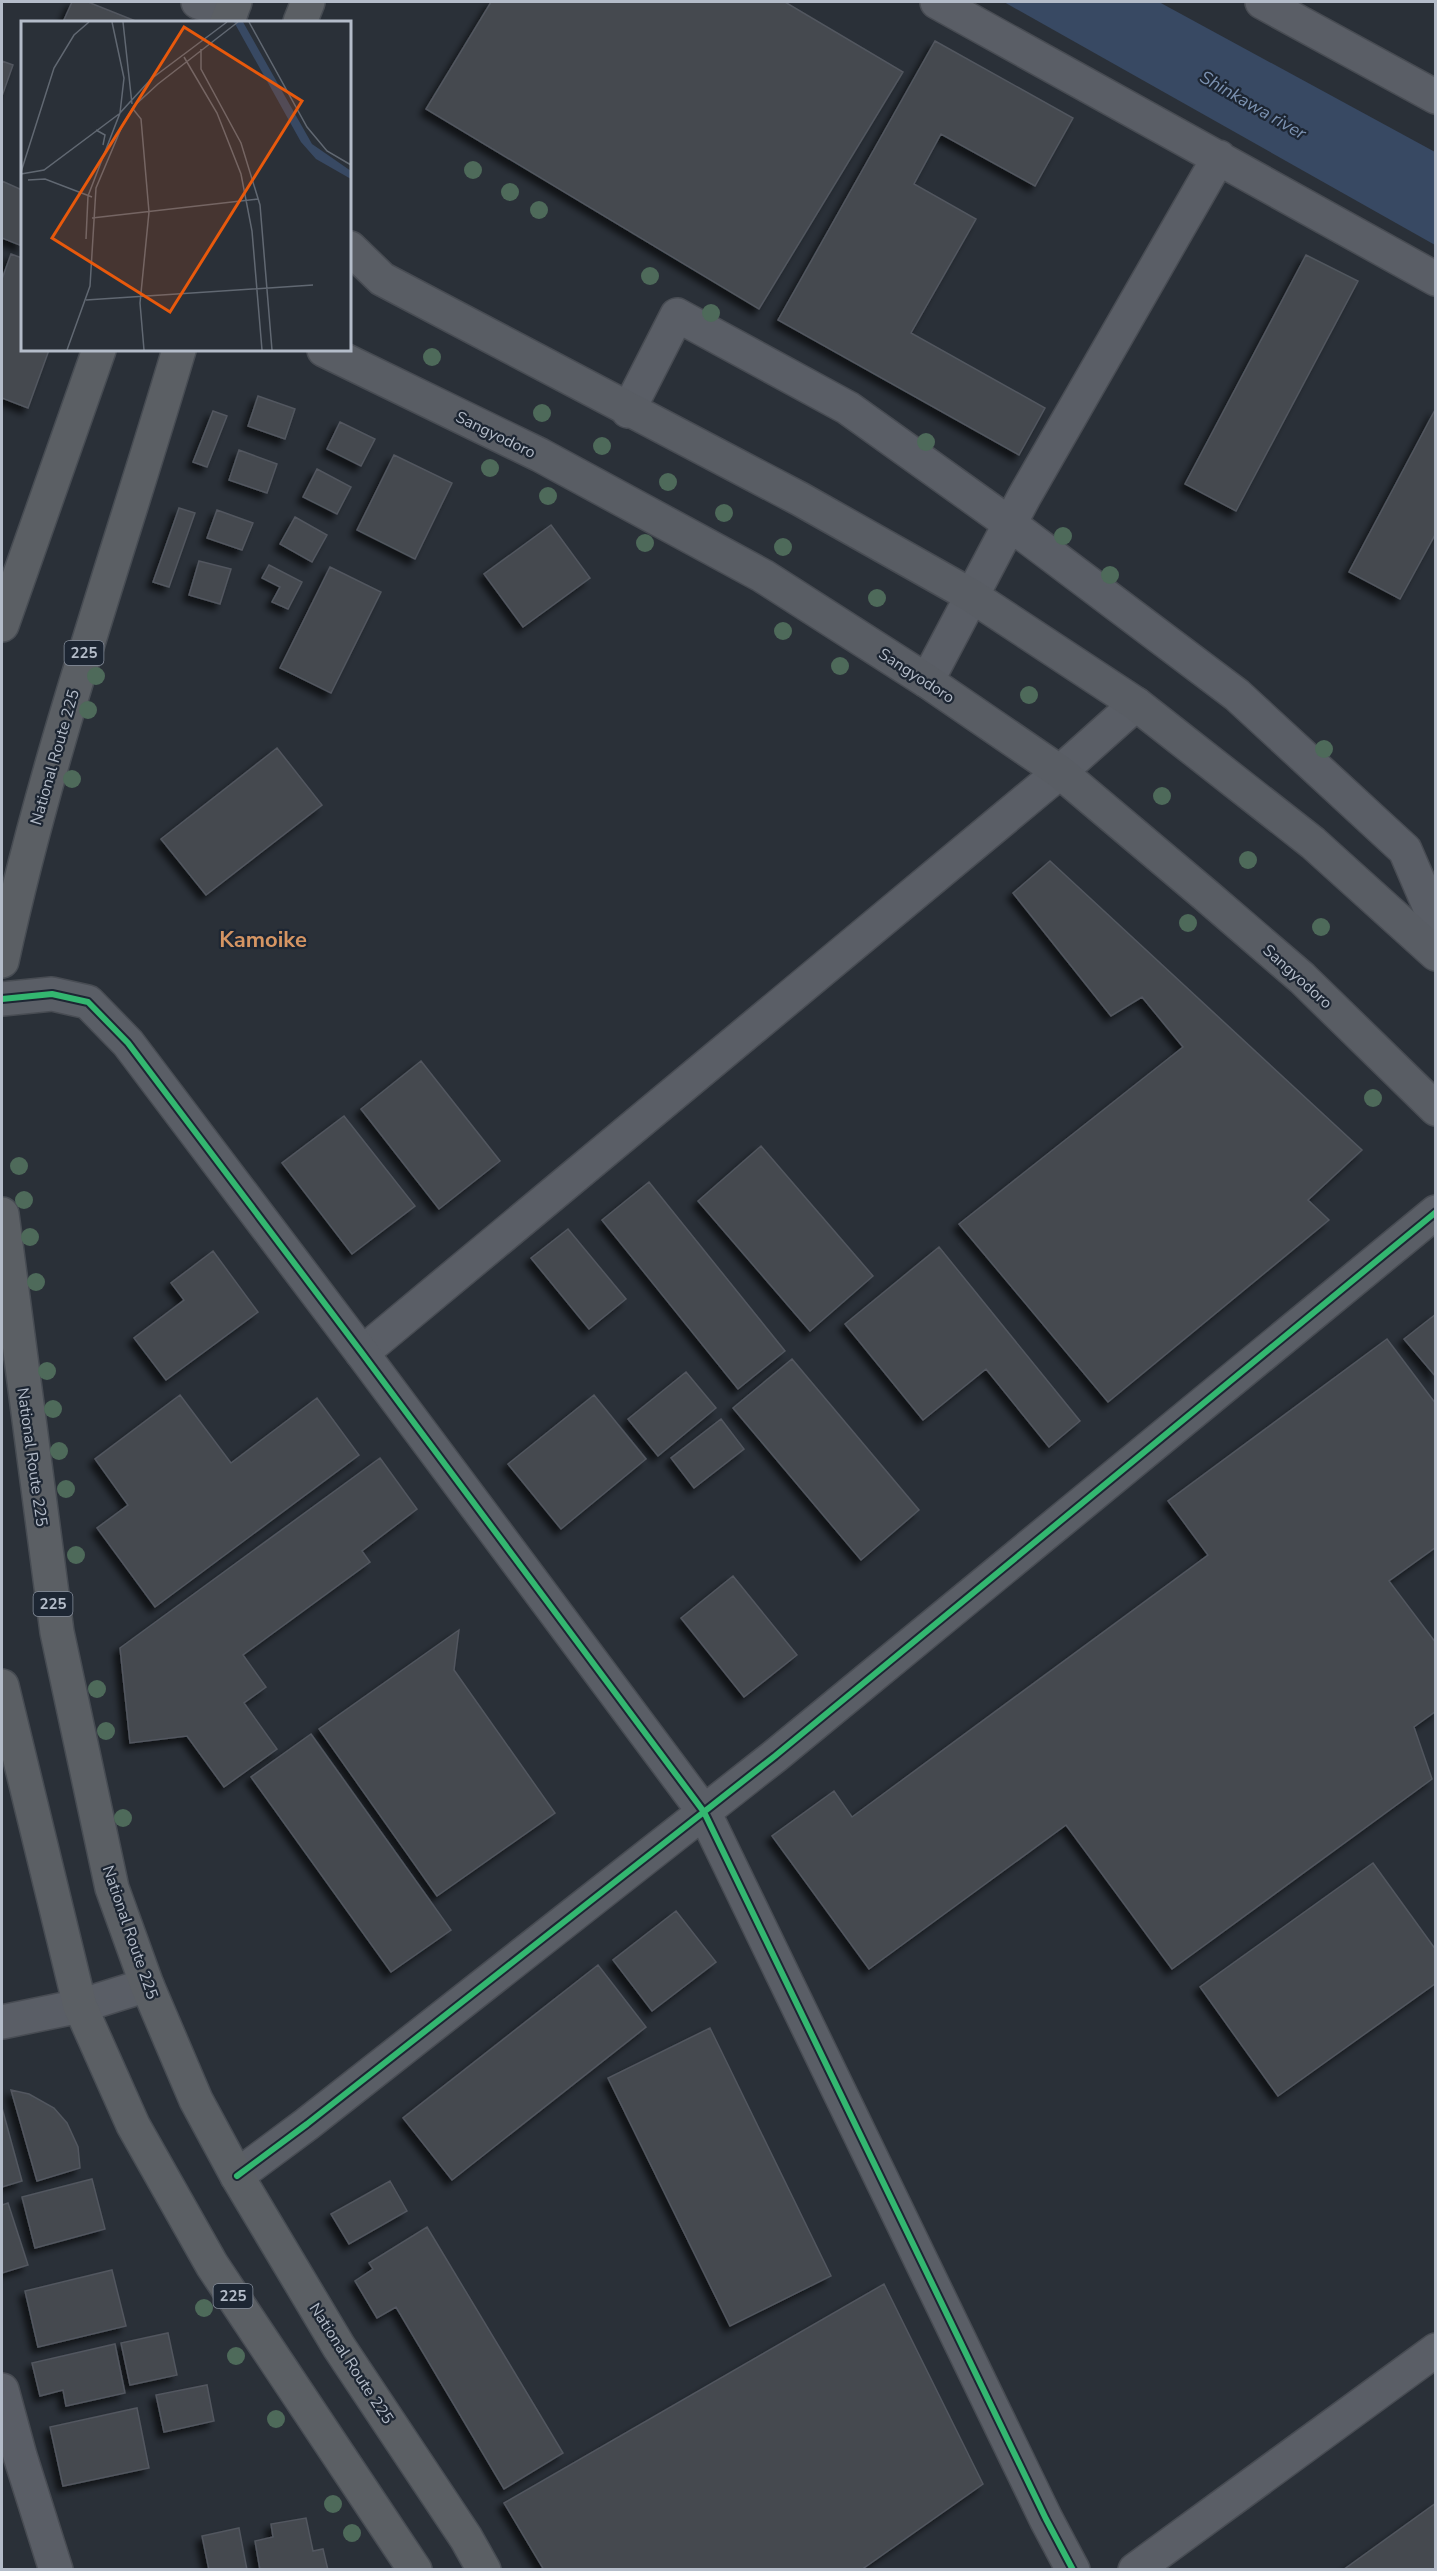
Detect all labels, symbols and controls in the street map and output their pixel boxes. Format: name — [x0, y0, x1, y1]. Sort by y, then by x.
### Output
inset map — [21, 21, 351, 351]
water label: Shinkawa river — [1195, 65, 1311, 145]
street label: Sangyodoro — [452, 406, 539, 464]
road number: 225 — [64, 641, 104, 665]
street label: Sangyodoro — [874, 643, 959, 709]
street label: National Route 225 — [25, 687, 85, 828]
district label: Kamoike — [219, 925, 307, 955]
street label: Sangyodoro — [1258, 940, 1337, 1014]
street label: National Route 225 — [11, 1386, 53, 1528]
road number: 225 — [34, 1592, 72, 1616]
street label: National Route 225 — [97, 1862, 163, 2002]
road number: 225 — [214, 2284, 252, 2308]
street label: National Route 225 — [304, 2299, 399, 2428]

